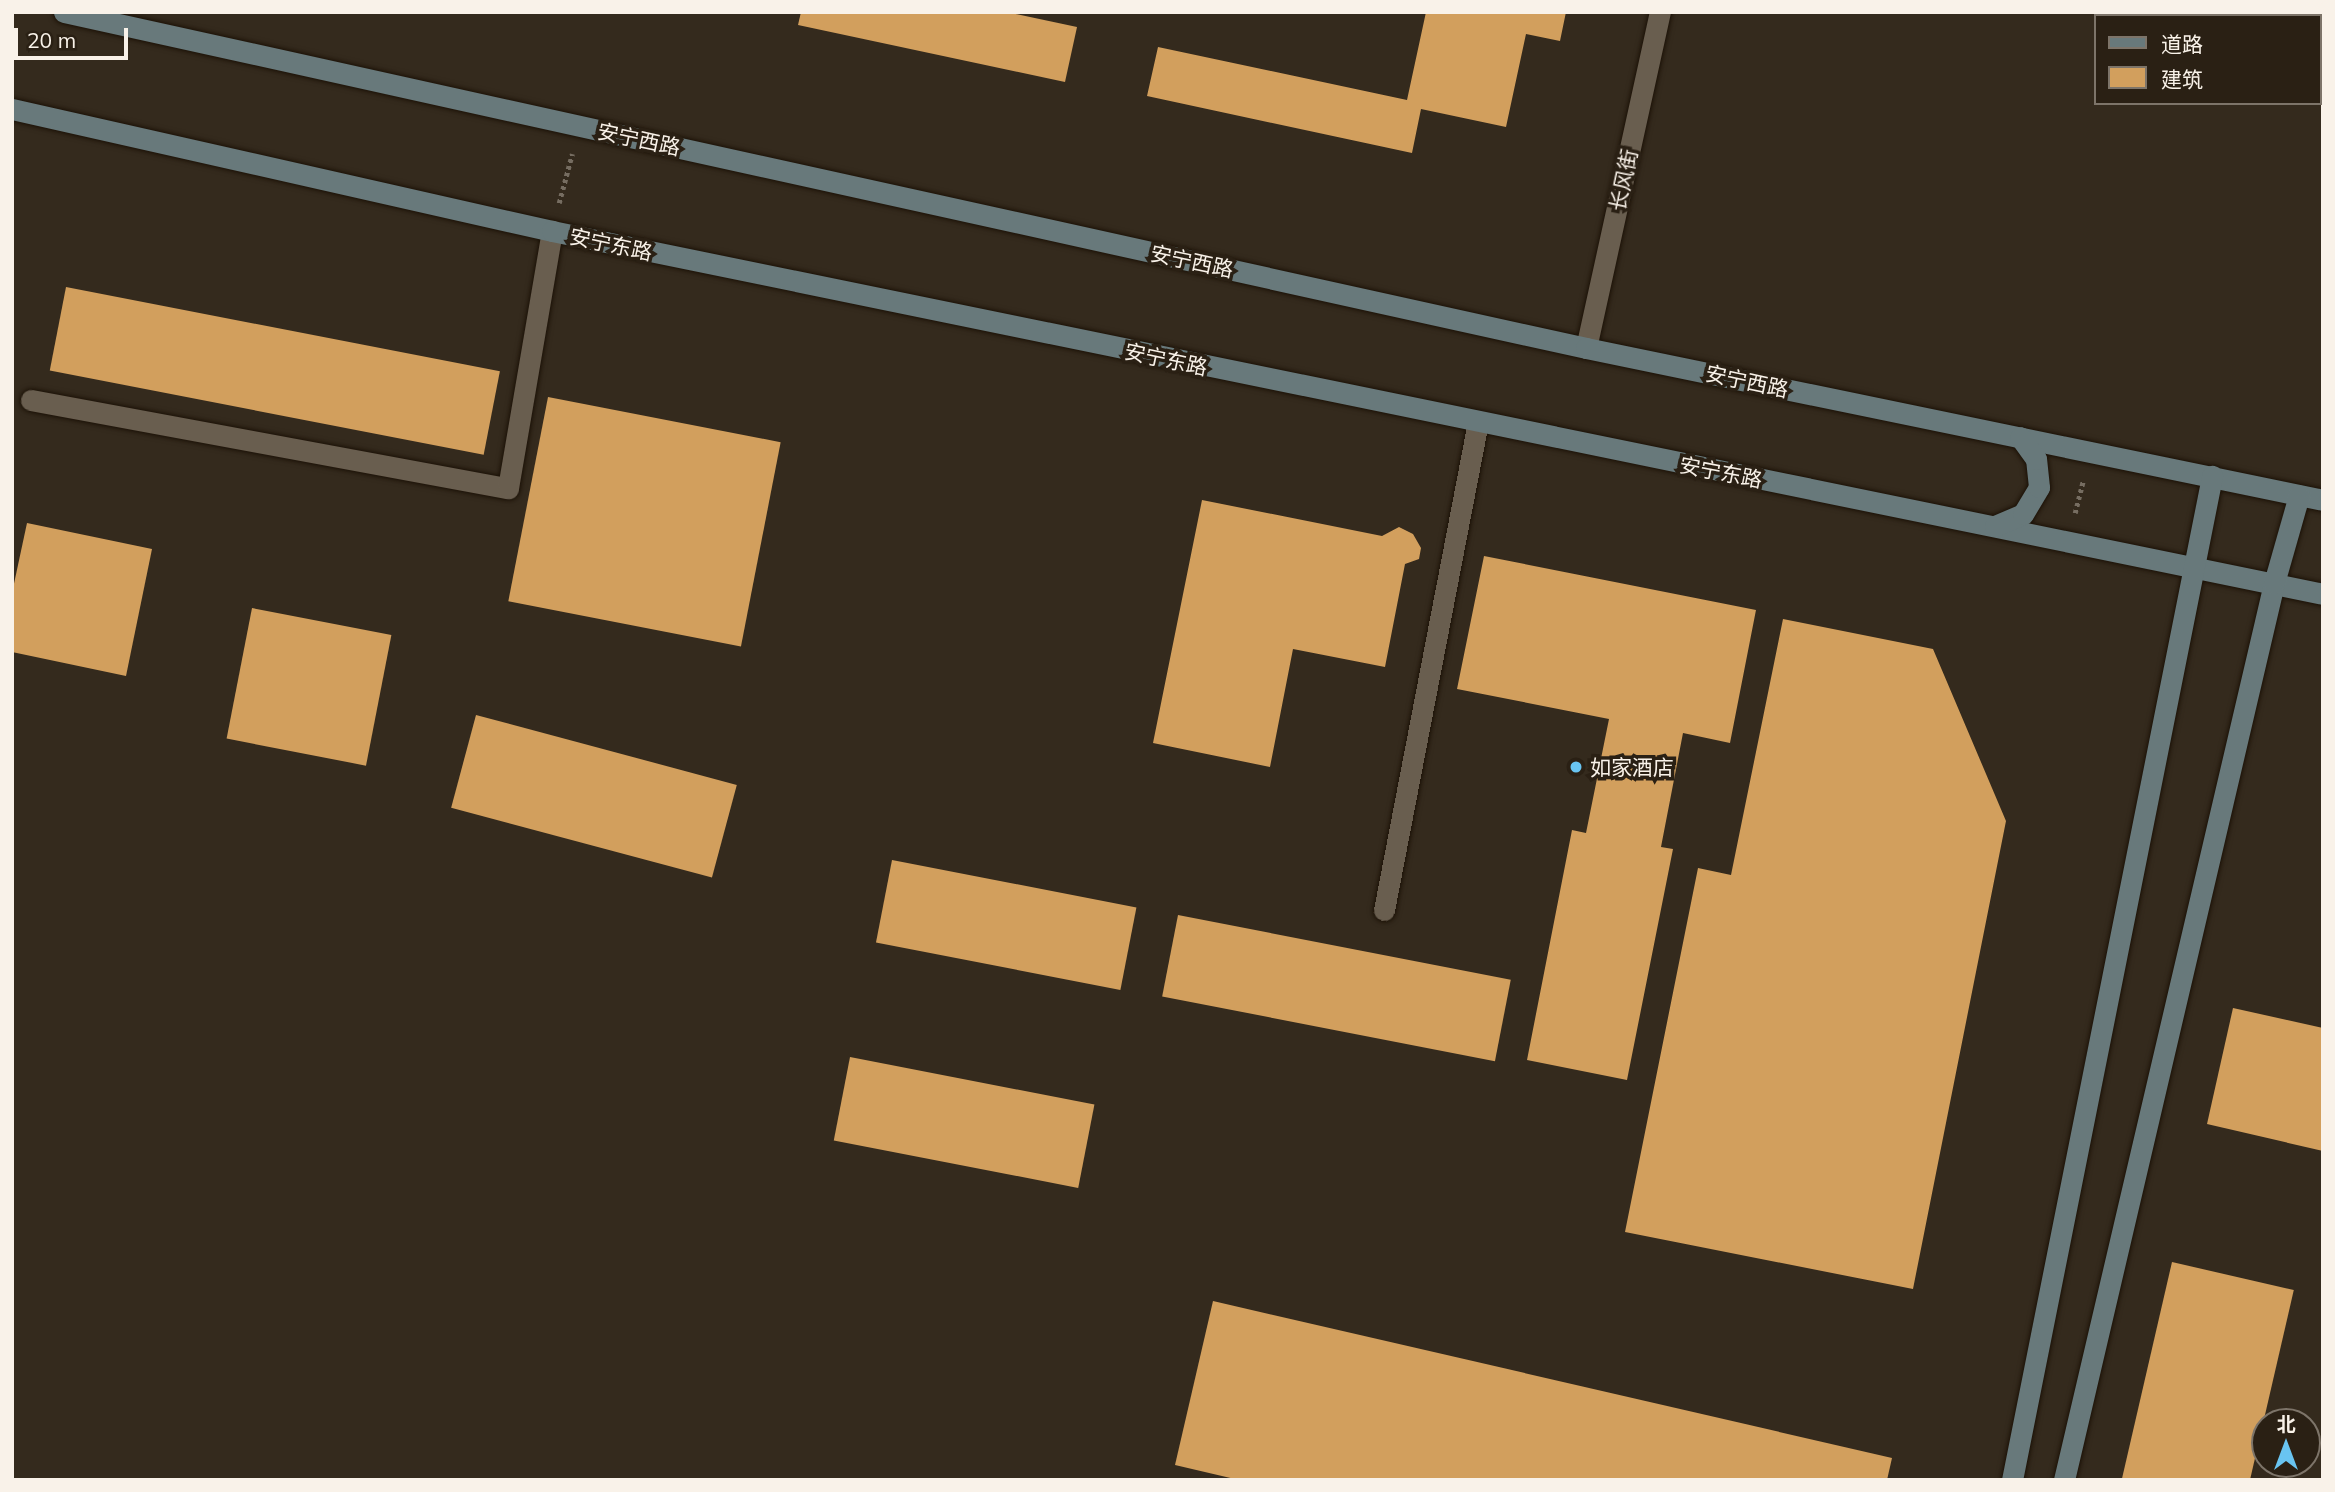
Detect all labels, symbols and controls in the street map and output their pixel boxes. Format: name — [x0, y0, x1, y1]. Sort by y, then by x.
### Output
scale bar — [18, 14, 131, 58]
legend — [2094, 14, 2321, 105]
text: 20 m — [27, 27, 76, 53]
text: 道路 — [2161, 31, 2203, 57]
text: 建筑 — [2161, 66, 2203, 92]
street label: 安宁西路 — [595, 118, 683, 160]
street label: 长风街 — [1604, 147, 1642, 213]
street label: 安宁东路 — [567, 223, 655, 265]
street label: 安宁西路 — [1148, 240, 1236, 282]
street label: 安宁东路 — [1122, 338, 1210, 380]
street label: 安宁西路 — [1703, 360, 1791, 402]
street label: 安宁东路 — [1677, 452, 1765, 492]
place label: 如家酒店 — [1590, 754, 1674, 780]
marker: 如家酒店 — [1568, 759, 1584, 775]
north arrow — [2251, 1408, 2321, 1478]
text: 北 — [2276, 1412, 2296, 1436]

